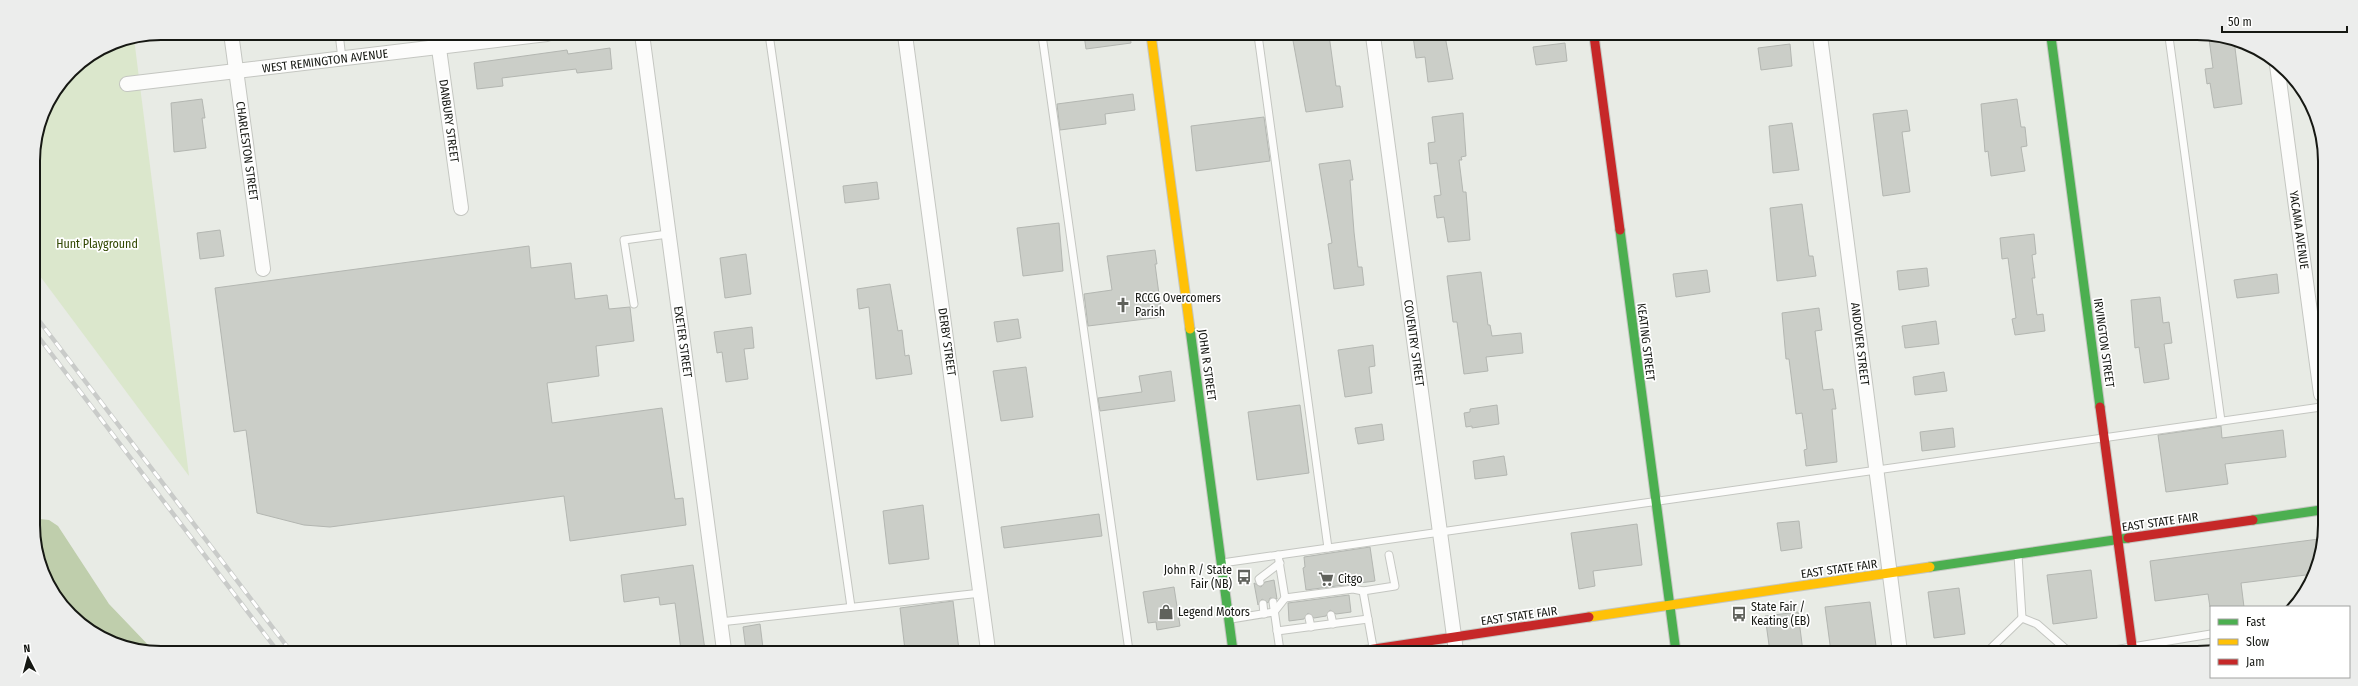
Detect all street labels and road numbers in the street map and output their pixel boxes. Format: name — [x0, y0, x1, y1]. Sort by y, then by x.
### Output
street label: WEST REMINGTON AVENUE — [261, 46, 389, 76]
street label: DANBURY STREET — [436, 79, 462, 164]
street label: CHARLESTON STREET — [233, 100, 261, 202]
street label: YACAMA AVENUE — [2287, 190, 2312, 271]
street label: IRVINGTON STREET — [2091, 297, 2117, 389]
street label: COVENTRY STREET — [1401, 299, 1427, 388]
street label: KEATING STREET — [1634, 302, 1658, 382]
street label: ANDOVER STREET — [1848, 302, 1872, 387]
street label: EXETER STREET — [671, 305, 695, 379]
street label: DERBY STREET — [935, 307, 959, 377]
street label: JOHN R STREET — [1195, 328, 1219, 402]
street label: EAST STATE FAIR — [2121, 510, 2200, 534]
street label: EAST STATE FAIR — [1800, 557, 1879, 581]
street label: EAST STATE FAIR — [1480, 604, 1559, 628]

